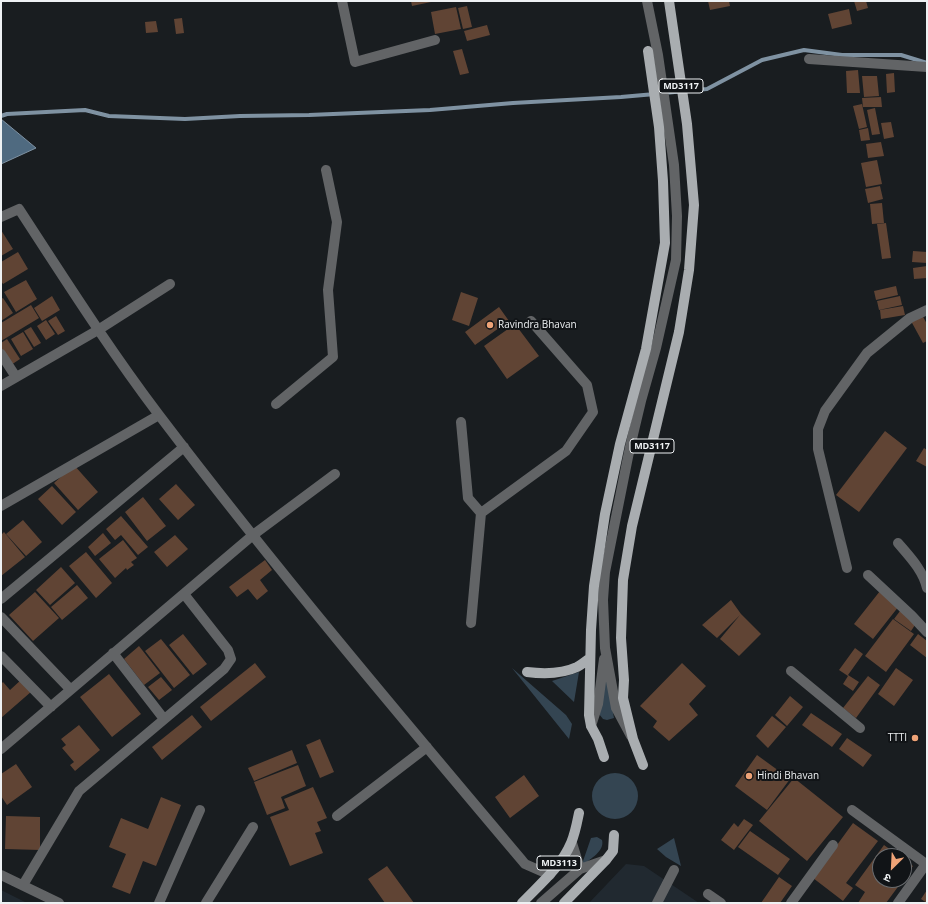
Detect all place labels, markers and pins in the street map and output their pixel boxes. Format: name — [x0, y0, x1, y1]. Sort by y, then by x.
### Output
place label: Ravindra Bhavan — [498, 319, 577, 331]
marker: Ravindra Bhavan — [485, 320, 495, 330]
place label: TTTI — [888, 732, 907, 744]
marker: TTTI — [910, 733, 920, 743]
place label: Hindi Bhavan — [757, 770, 819, 782]
marker: Hindi Bhavan — [744, 771, 754, 781]

